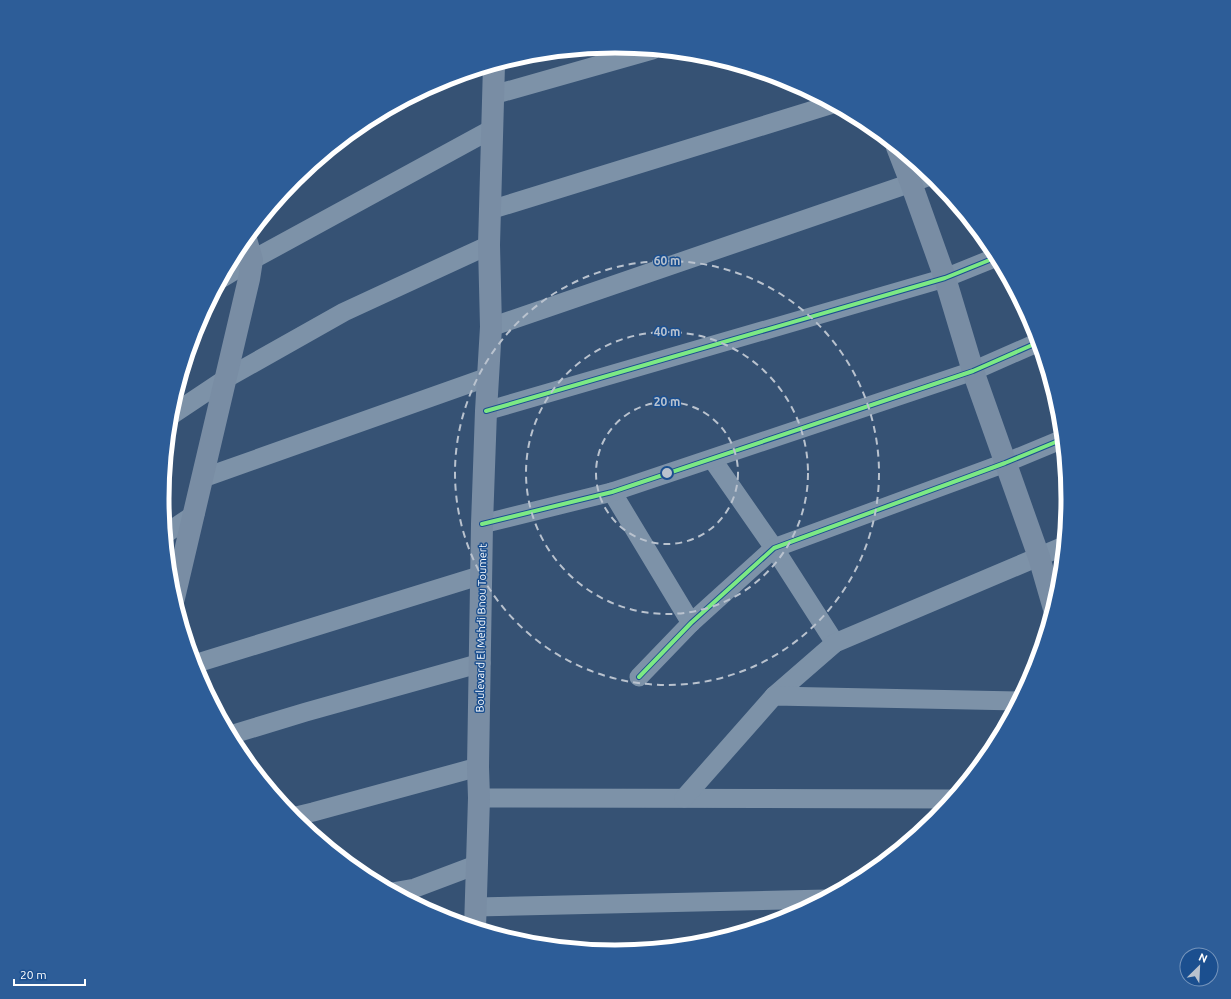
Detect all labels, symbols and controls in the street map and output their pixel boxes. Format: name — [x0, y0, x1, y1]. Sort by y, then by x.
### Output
text: 60 m — [654, 254, 680, 267]
text: 40 m — [654, 325, 680, 338]
text: 20 m — [654, 395, 680, 408]
centre of rings — [660, 466, 674, 480]
street label: Boulevard El Mehdi Bnou Toumert — [474, 543, 488, 712]
north arrow — [1179, 947, 1219, 987]
text: N — [1197, 951, 1209, 965]
scale bar — [14, 961, 85, 987]
text: 20 m — [20, 968, 47, 981]

